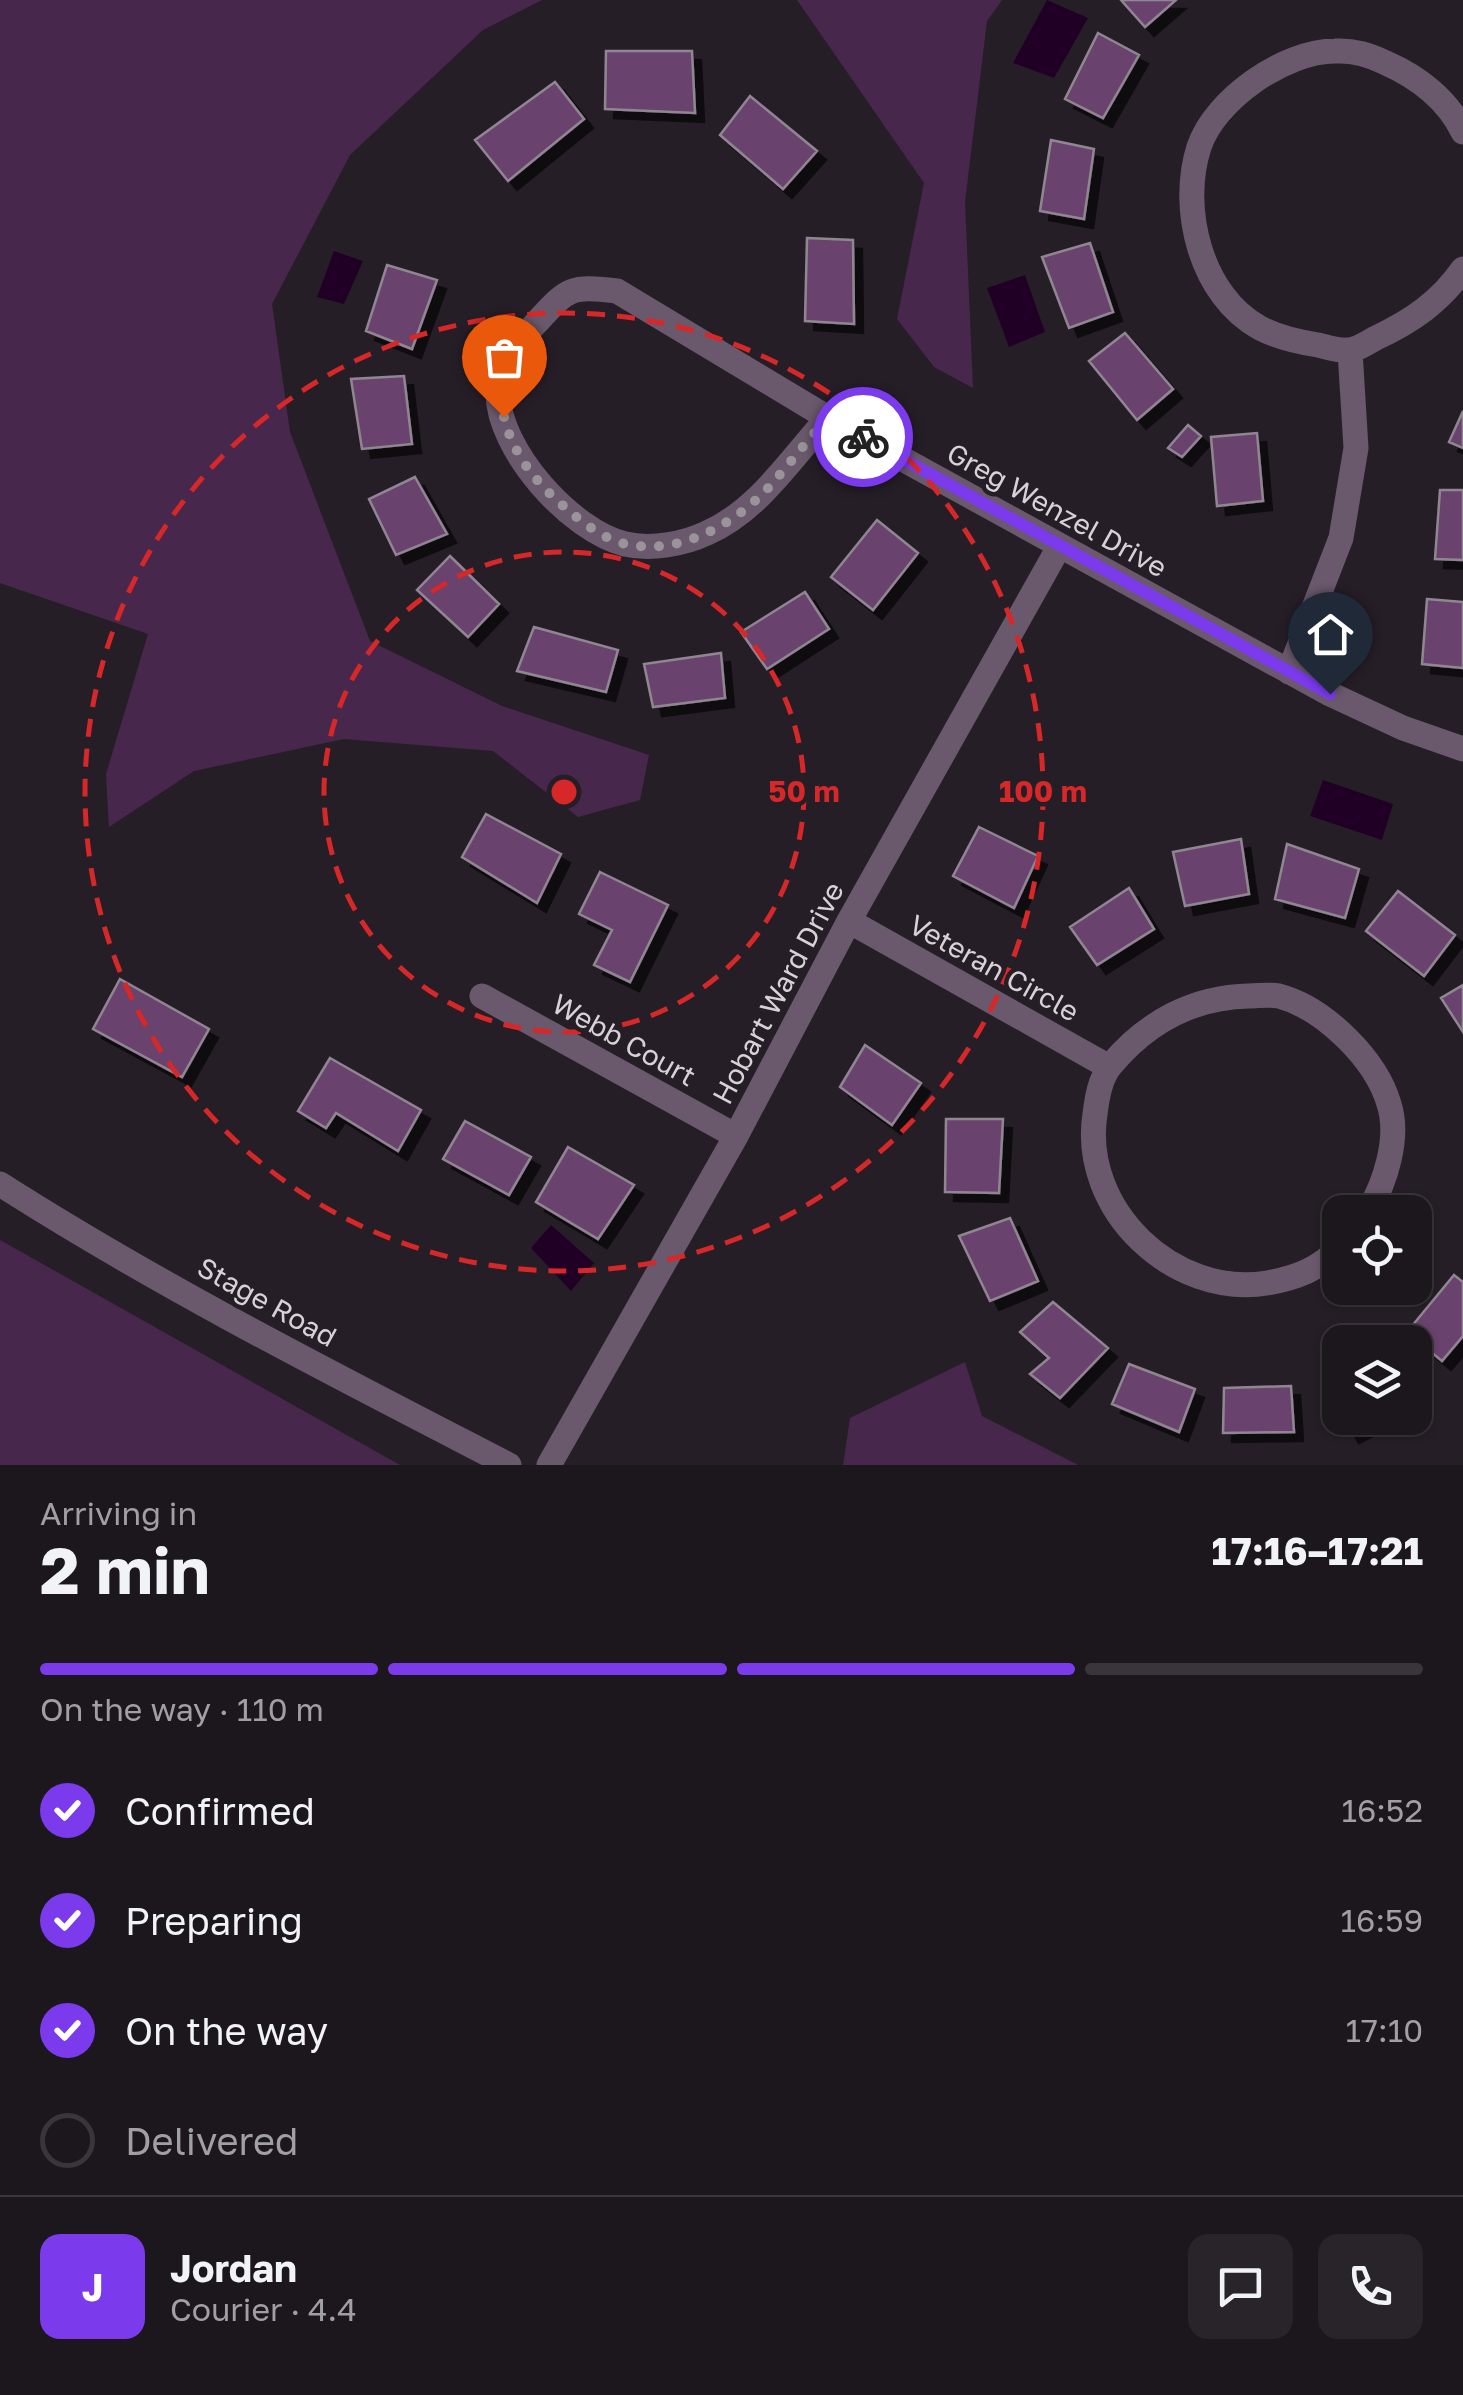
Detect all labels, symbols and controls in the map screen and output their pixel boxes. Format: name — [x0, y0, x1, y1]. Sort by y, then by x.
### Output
pin — [462, 315, 547, 418]
icon: bag — [477, 330, 532, 385]
courier — [813, 387, 913, 487]
icon: bike — [836, 410, 891, 465]
street label: Greg Wenzel Drive — [942, 436, 1173, 584]
pin — [1288, 592, 1373, 695]
icon: home — [1303, 607, 1358, 662]
text: 50 m — [768, 773, 840, 809]
text: 100 m — [999, 773, 1087, 809]
centre of rings — [546, 774, 582, 810]
street label: Hobart Ward Drive — [705, 876, 850, 1109]
street label: Veteran Circle — [904, 907, 1085, 1028]
street label: Webb Court — [547, 987, 702, 1093]
map controls — [1322, 1195, 1432, 1435]
button: locate — [1322, 1195, 1432, 1305]
street label: Stage Road — [192, 1250, 342, 1353]
button: layers — [1322, 1325, 1432, 1435]
text: Arriving in — [40, 1494, 197, 1532]
text: 17:16–17:21 — [1212, 1528, 1423, 1573]
text: 2 min — [40, 1530, 210, 1608]
text: On the way · 110 m — [40, 1690, 324, 1728]
icon: check — [40, 1783, 95, 1838]
text: Confirmed — [125, 1788, 315, 1833]
text: 16:52 — [1341, 1791, 1423, 1829]
icon: check — [40, 1893, 95, 1948]
text: Preparing — [125, 1898, 303, 1943]
text: 16:59 — [1341, 1901, 1423, 1939]
icon: check — [40, 2003, 95, 2058]
text: On the way — [125, 2008, 328, 2053]
text: 17:10 — [1346, 2011, 1423, 2049]
text: Delivered — [125, 2118, 298, 2163]
button: chat — [1188, 2234, 1293, 2339]
button: phone — [1318, 2234, 1423, 2339]
text: Jordan — [170, 2245, 297, 2290]
text: J — [82, 2264, 103, 2309]
text: Courier · 4.4 — [170, 2290, 357, 2328]

